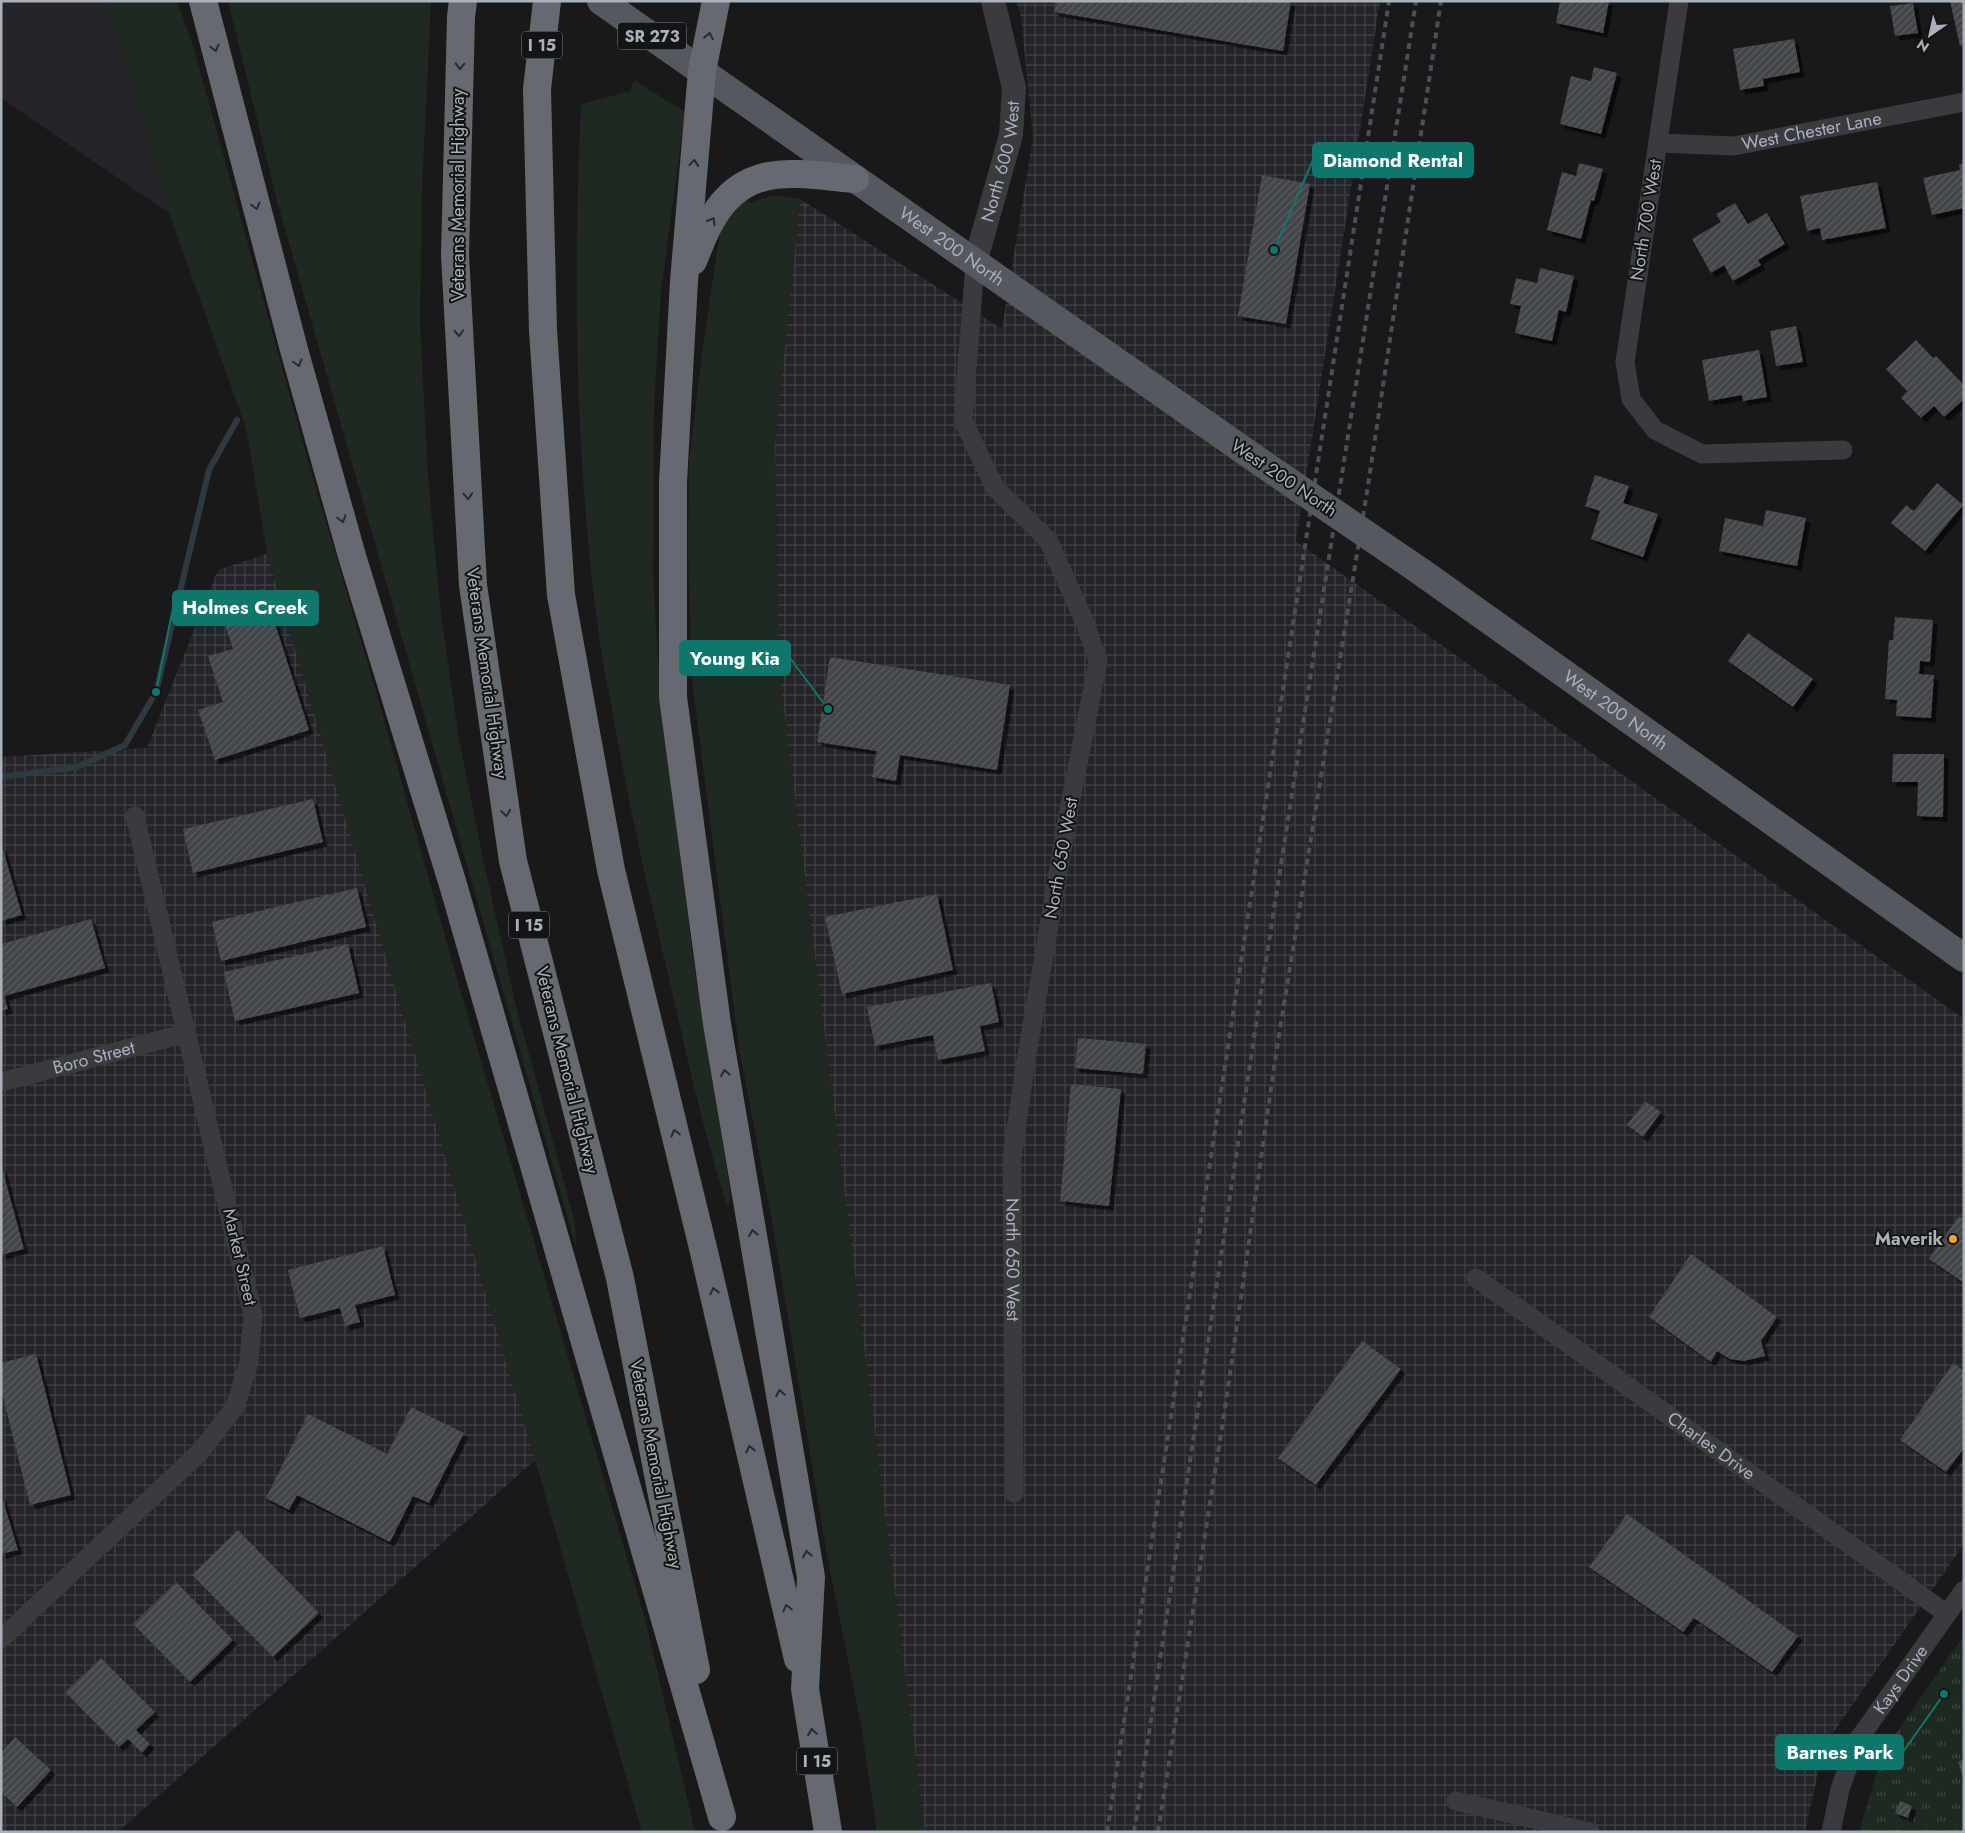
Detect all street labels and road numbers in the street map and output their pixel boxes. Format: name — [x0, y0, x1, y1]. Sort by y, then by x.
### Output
road number: SR 273 — [618, 22, 686, 50]
road number: I 15 — [522, 32, 562, 58]
street label: Veterans Memorial Highway — [445, 88, 471, 301]
street label: North 600 West — [974, 100, 1026, 225]
street label: West Chester Lane — [1739, 105, 1884, 157]
street label: North 700 West — [1624, 157, 1669, 283]
street label: West 200 North — [894, 200, 1010, 292]
street label: West 200 North — [1225, 433, 1343, 523]
street label: Veterans Memorial Highway — [459, 566, 515, 780]
street label: West 200 North — [1558, 664, 1673, 757]
street label: North 650 West — [1038, 794, 1085, 921]
road number: I 15 — [509, 912, 549, 938]
street label: Veterans Memorial Highway — [529, 964, 605, 1177]
street label: Boro Street — [50, 1034, 138, 1081]
street label: North 650 West — [999, 1198, 1026, 1322]
street label: Market Street — [216, 1206, 264, 1309]
street label: Veterans Memorial Highway — [623, 1357, 689, 1571]
street label: Charles Drive — [1662, 1405, 1761, 1486]
street label: Kays Drive — [1867, 1640, 1934, 1720]
road number: I 15 — [797, 1748, 837, 1774]

